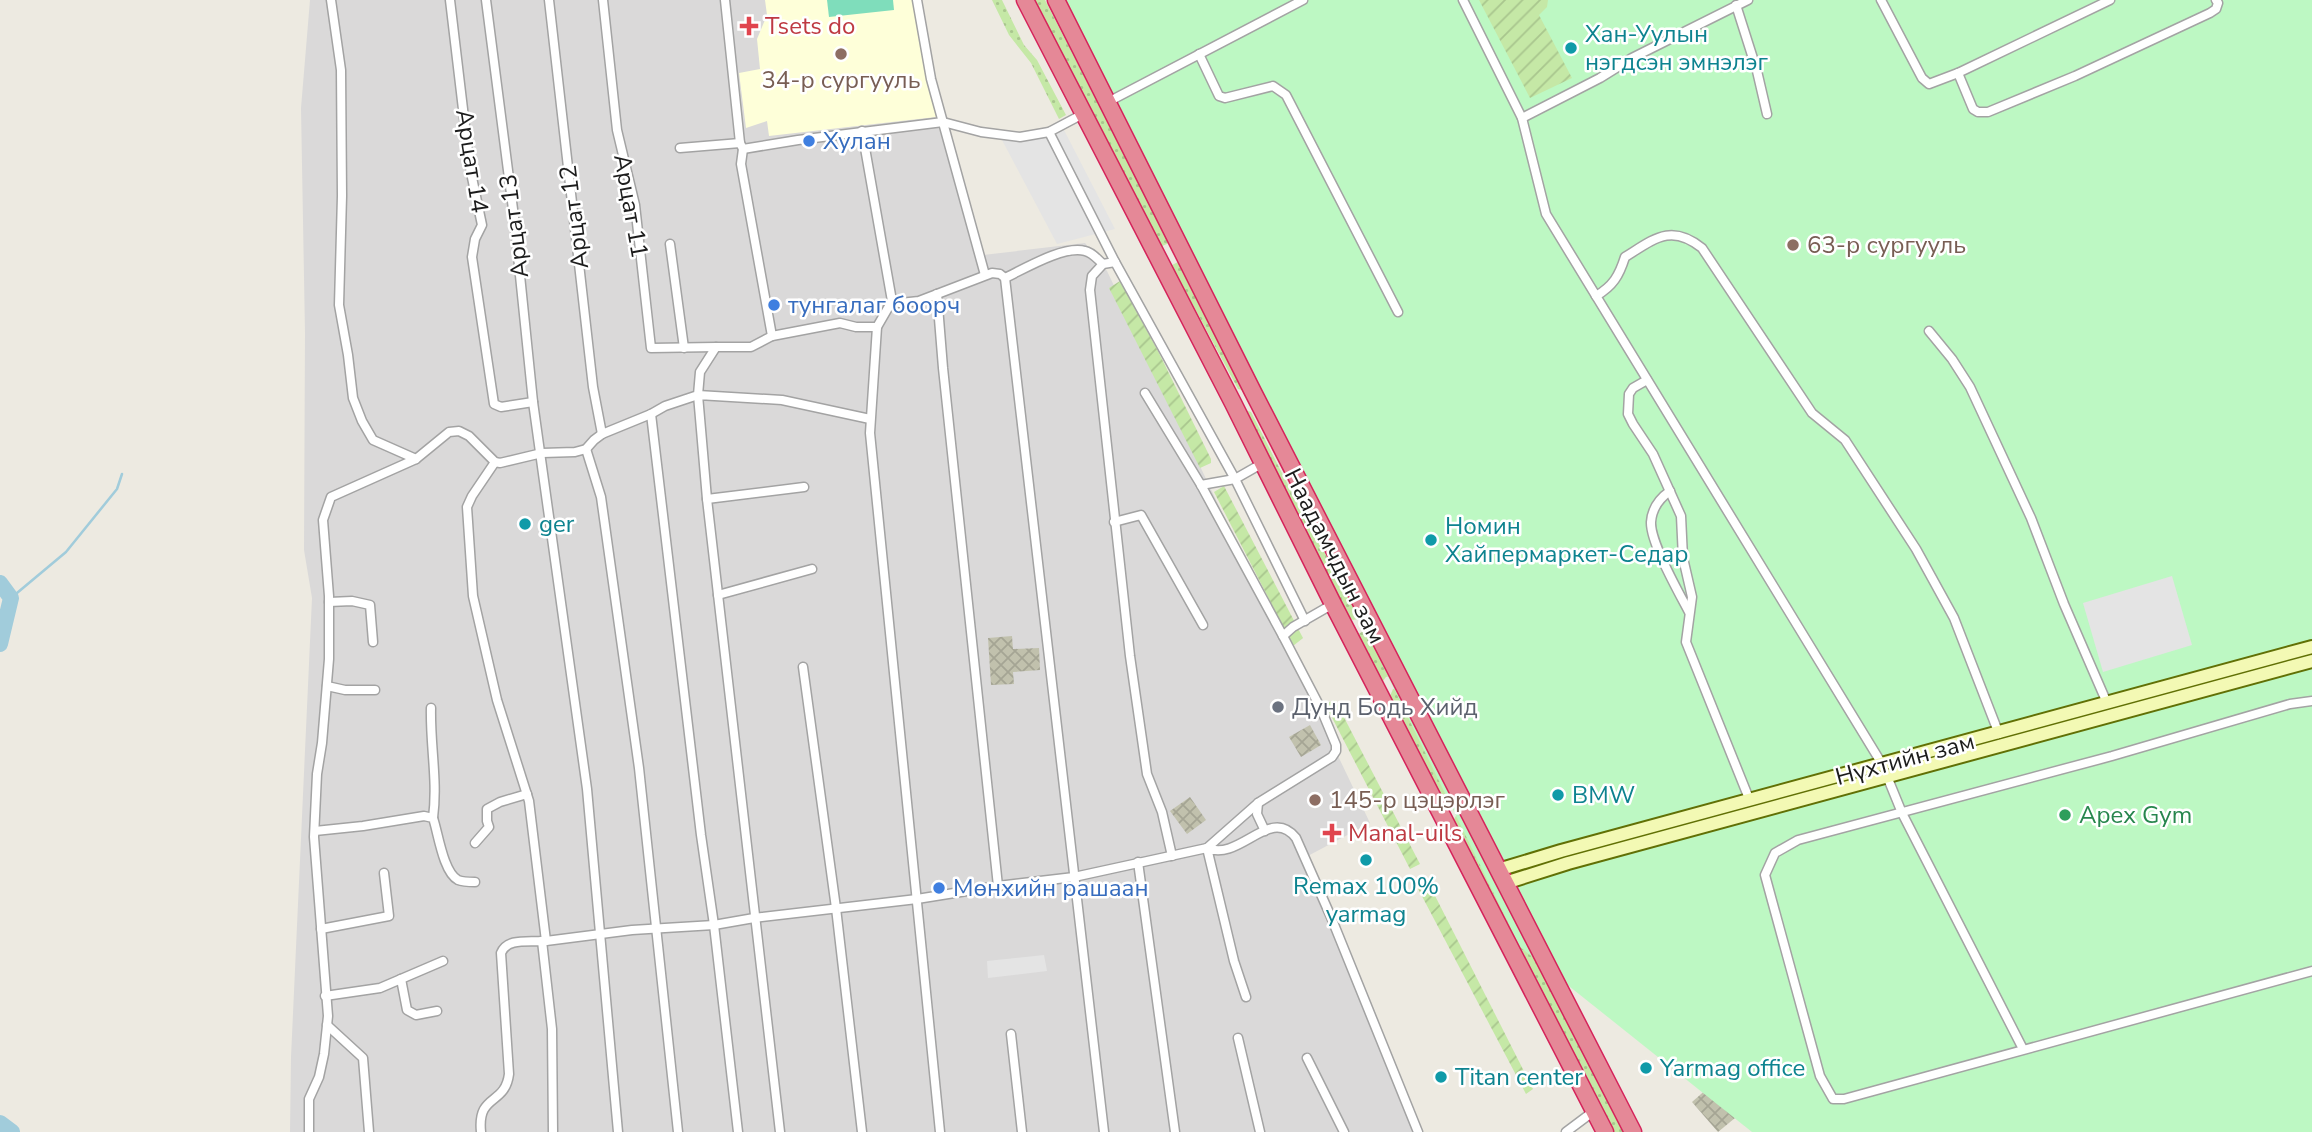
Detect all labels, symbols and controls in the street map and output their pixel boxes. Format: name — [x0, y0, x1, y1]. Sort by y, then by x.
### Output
place label: Tsets do — [765, 10, 855, 42]
marker: Tsets do — [739, 16, 759, 36]
place label: Хан-Уулын нэгдсэн эмнэлэг — [1585, 18, 1769, 78]
marker: Хан-Уулын нэгдсэн эмнэлэг — [1563, 40, 1579, 56]
marker: 34-р сургууль — [833, 46, 849, 62]
place label: 34-р сургууль — [761, 64, 921, 96]
street label: Арцат 14 — [448, 107, 496, 215]
place label: Хулан — [823, 125, 891, 157]
marker: Хулан — [801, 133, 817, 149]
street label: Арцат 11 — [606, 152, 656, 260]
street label: Арцат 12 — [552, 163, 596, 271]
street label: Арцат 13 — [492, 172, 536, 280]
place label: 63-р сургууль — [1807, 229, 1966, 261]
marker: 63-р сургууль — [1785, 237, 1801, 253]
place label: тунгалаг боорч — [788, 289, 960, 321]
marker: тунгалаг боорч — [766, 297, 782, 313]
street label: Наадамчдын зам — [1277, 463, 1393, 649]
place label: ger — [539, 508, 575, 540]
place label: Номин Хайпермаркет-Седар — [1445, 510, 1689, 570]
marker: ger — [517, 516, 533, 532]
marker: Номин Хайпермаркет-Седар — [1423, 532, 1439, 548]
place label: Дунд Бодь Хийд — [1292, 691, 1478, 723]
marker: Дунд Бодь Хийд — [1270, 699, 1286, 715]
street label: Нүхтийн зам — [1832, 725, 1978, 793]
place label: BMW — [1572, 779, 1635, 811]
place label: 145-р цэцэрлэг — [1329, 784, 1506, 816]
marker: BMW — [1550, 787, 1566, 803]
marker: 145-р цэцэрлэг — [1307, 792, 1323, 808]
place label: Apex Gym — [2079, 799, 2192, 831]
marker: Apex Gym — [2057, 807, 2073, 823]
place label: Manal-uils — [1348, 817, 1462, 849]
marker: Manal-uils — [1322, 823, 1342, 843]
marker: Remax 100% yarmag — [1358, 852, 1374, 868]
place label: Remax 100% yarmag — [1293, 870, 1439, 930]
place label: Мөнхийн рашаан — [953, 872, 1149, 904]
marker: Мөнхийн рашаан — [931, 880, 947, 896]
place label: Yarmag office — [1659, 1052, 1805, 1084]
marker: Yarmag office — [1638, 1060, 1654, 1076]
place label: Titan center — [1455, 1061, 1583, 1093]
marker: Titan center — [1433, 1069, 1449, 1085]

